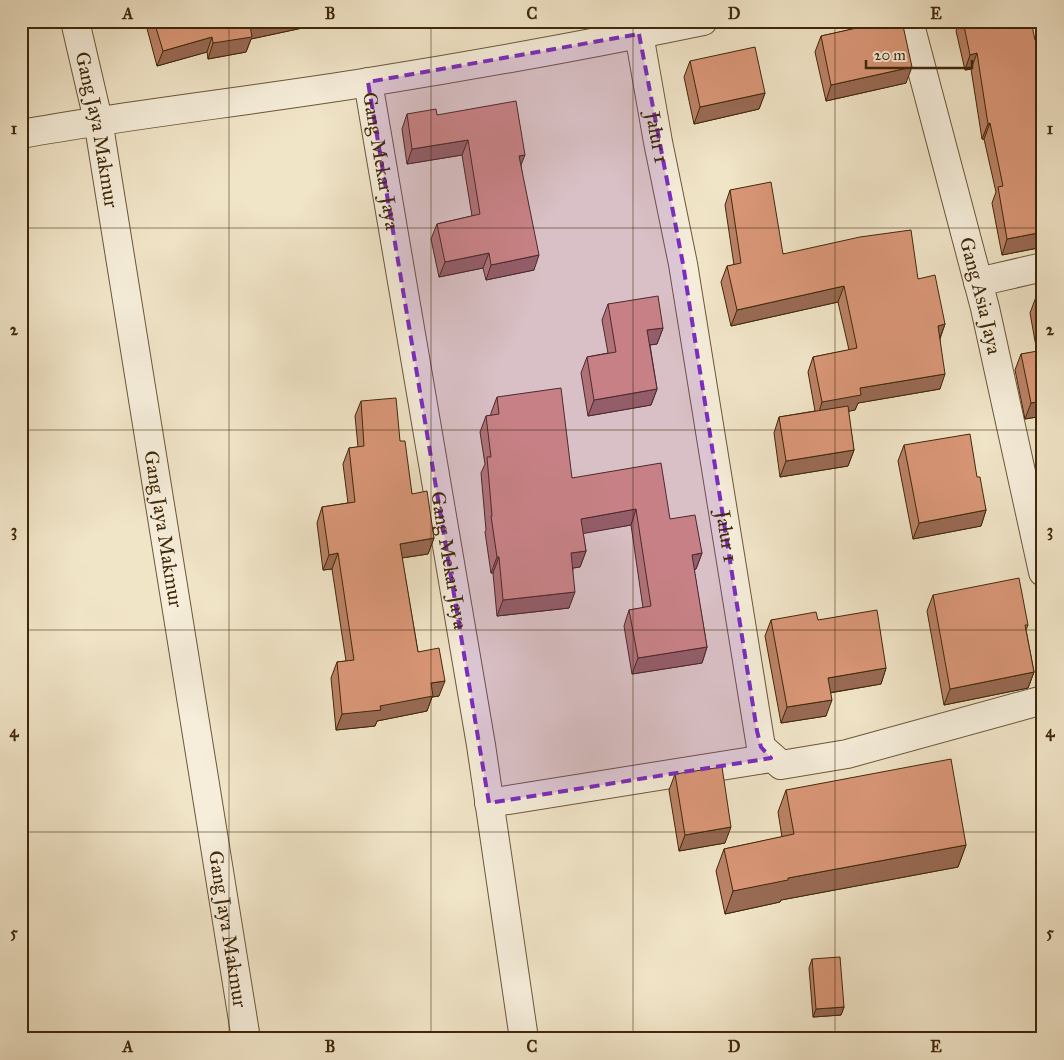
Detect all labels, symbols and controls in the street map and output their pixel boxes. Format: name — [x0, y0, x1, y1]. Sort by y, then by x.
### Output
text: A — [122, 4, 134, 23]
text: B — [325, 4, 335, 23]
text: C — [527, 4, 538, 23]
text: D — [728, 4, 741, 23]
text: E — [930, 4, 942, 23]
scale bar — [866, 38, 973, 70]
text: 20 m — [874, 46, 906, 64]
street label: Gang Jaya Makmur — [70, 49, 124, 210]
street label: Gang Mekar Jaya — [358, 90, 405, 232]
street label: Jalur 1 — [640, 108, 674, 165]
text: 1 — [11, 119, 18, 138]
text: 1 — [1047, 119, 1054, 138]
street label: Gang Asia Jaya — [955, 234, 1007, 357]
text: 2 — [10, 320, 19, 339]
text: 2 — [1046, 320, 1055, 339]
street label: Gang Jaya Makmur — [139, 449, 188, 610]
street label: Gang Mekar Jaya — [426, 489, 473, 631]
street label: Jalur 1 — [710, 507, 743, 564]
text: 3 — [11, 521, 17, 541]
text: 3 — [1047, 521, 1053, 541]
text: 4 — [10, 722, 20, 742]
text: 4 — [1046, 722, 1056, 742]
street label: Gang Jaya Makmur — [204, 849, 253, 1010]
text: 5 — [10, 923, 18, 942]
text: 5 — [1046, 923, 1054, 942]
text: A — [122, 1037, 134, 1056]
text: B — [325, 1037, 335, 1056]
text: C — [527, 1037, 538, 1056]
text: D — [728, 1037, 741, 1056]
text: E — [930, 1037, 942, 1056]

